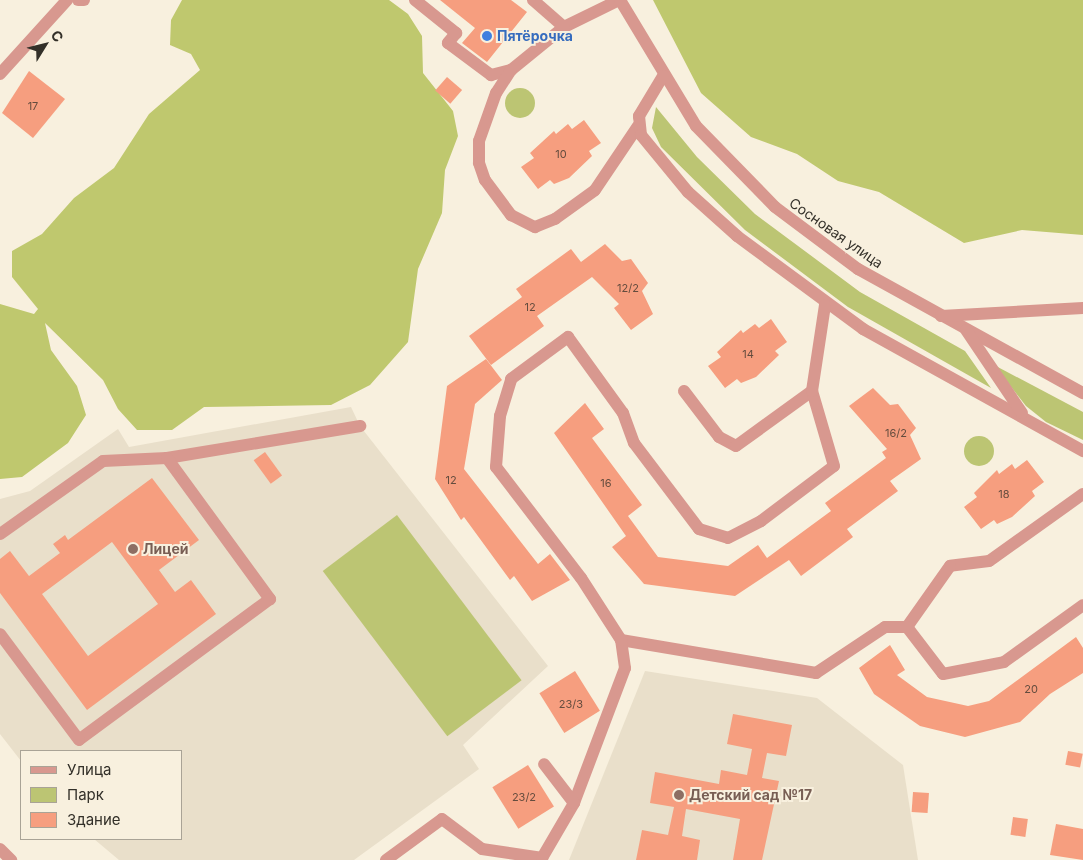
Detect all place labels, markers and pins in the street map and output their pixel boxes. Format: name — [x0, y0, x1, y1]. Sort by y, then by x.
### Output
place label: Пятёрочка — [497, 28, 573, 44]
marker: Пятёрочка — [481, 30, 493, 42]
place label: Лицей — [143, 541, 188, 557]
marker: Лицей — [127, 543, 139, 555]
place label: Детский сад №17 — [689, 787, 812, 803]
marker: Детский сад №17 — [673, 789, 685, 801]

